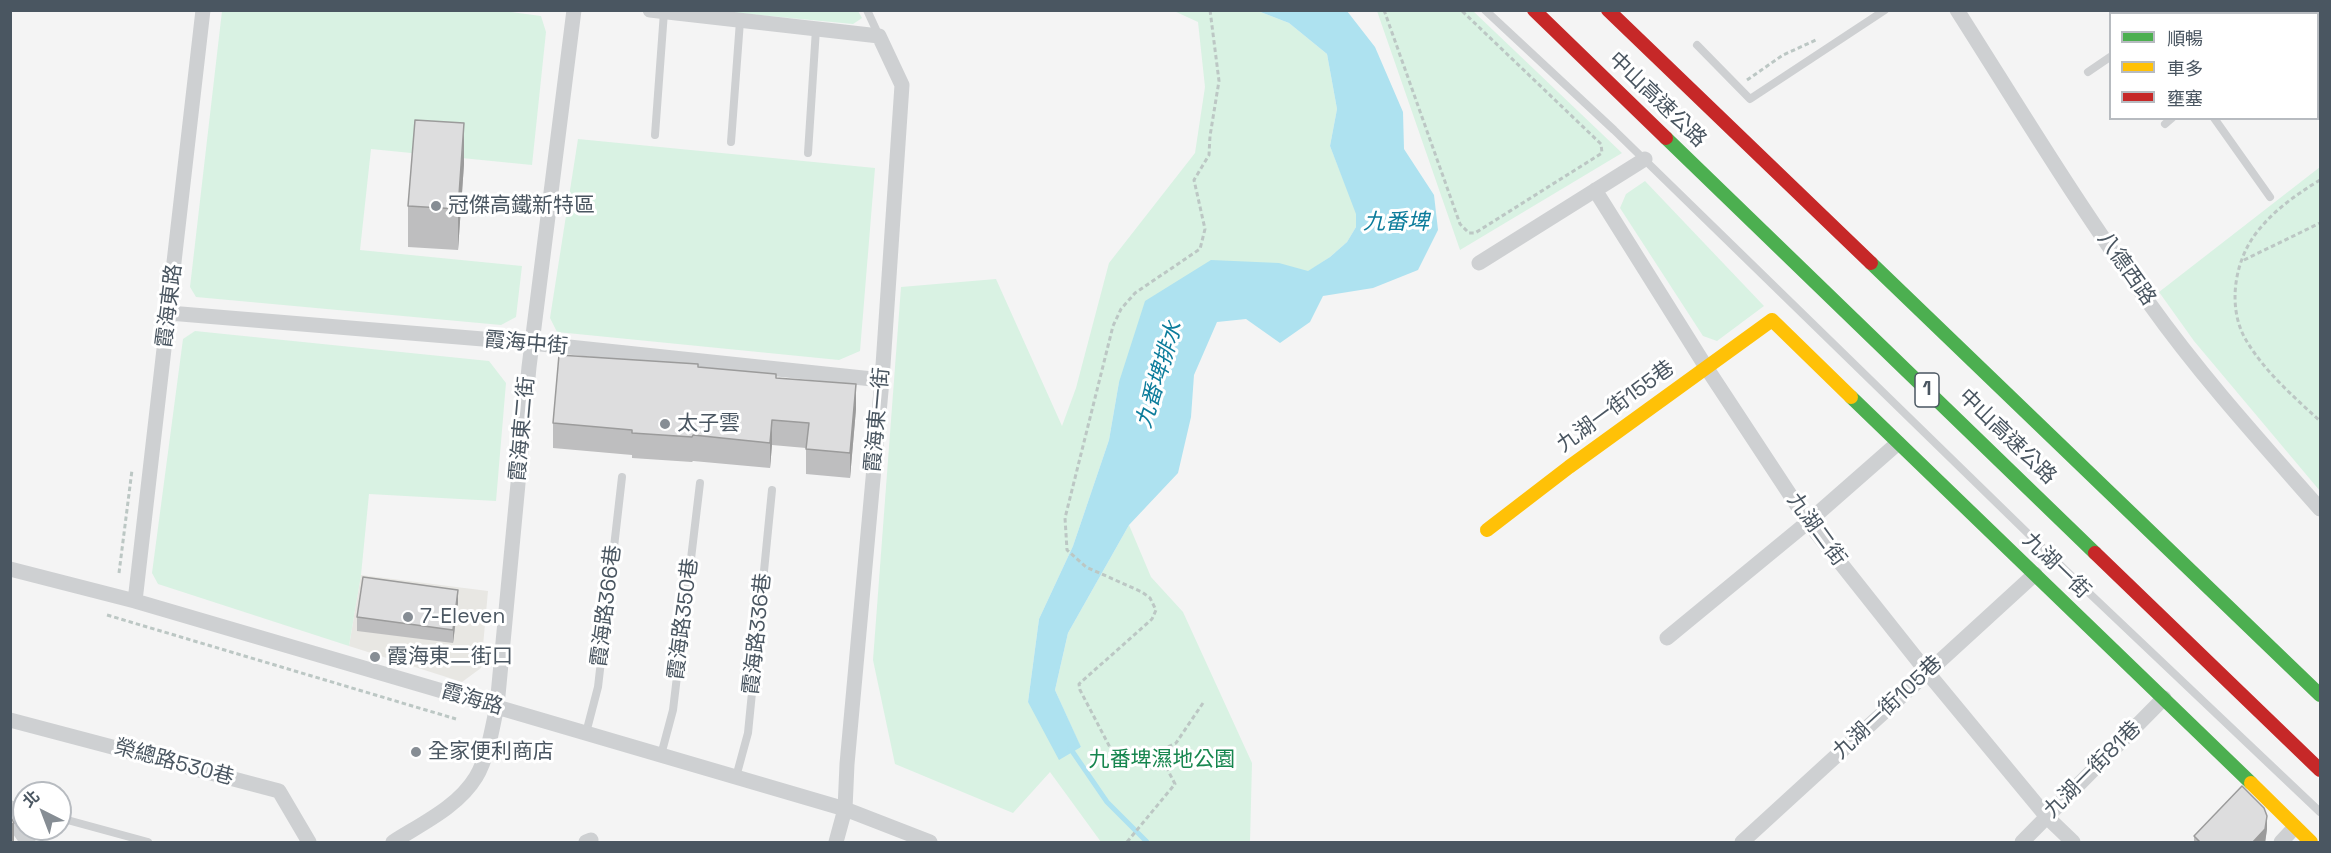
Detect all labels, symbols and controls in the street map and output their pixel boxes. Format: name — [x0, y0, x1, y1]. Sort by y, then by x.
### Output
legend — [2109, 12, 2319, 120]
text: 順暢 — [2167, 27, 2203, 50]
street label: 中山高速公路 — [1603, 47, 1711, 153]
text: 車多 — [2167, 57, 2203, 80]
text: 壅塞 — [2167, 87, 2203, 110]
place label: 冠傑高鐵新特區 — [448, 193, 595, 219]
marker: 冠傑高鐵新特區 — [429, 199, 443, 213]
water label: 九番埤 — [1363, 210, 1429, 236]
street label: 八德西路 — [2092, 227, 2160, 311]
street label: 霞海東路 — [152, 263, 188, 349]
water label: 九番埤排水 — [1131, 319, 1189, 431]
street label: 霞海中街 — [483, 328, 569, 360]
street label: 九湖一街155巷 — [1552, 356, 1680, 458]
street label: 霞海東一街 — [861, 367, 895, 473]
road number: 1 — [1915, 373, 1939, 407]
street label: 霞海東二街 — [506, 376, 540, 482]
street label: 中山高速公路 — [1953, 384, 2061, 490]
place label: 太子雲 — [677, 411, 740, 437]
marker: 太子雲 — [658, 417, 672, 431]
street label: 九湖二街 — [1781, 489, 1851, 571]
street label: 九湖一街 — [2017, 528, 2095, 604]
street label: 霞海路366巷 — [587, 544, 627, 668]
street label: 霞海路350巷 — [664, 557, 704, 681]
street label: 霞海路336巷 — [739, 572, 777, 696]
place label: 7-Eleven — [420, 604, 505, 630]
marker: 7-Eleven — [401, 610, 415, 624]
place label: 霞海東二街口 — [387, 644, 513, 670]
marker: 霞海東二街口 — [368, 650, 382, 664]
street label: 九湖一街105巷 — [1828, 651, 1948, 765]
street label: 霞海路 — [438, 679, 506, 721]
street label: 九湖一街81巷 — [2039, 716, 2147, 824]
street label: 榮總路530巷 — [111, 735, 237, 791]
place label: 全家便利商店 — [428, 739, 554, 765]
marker: 全家便利商店 — [409, 745, 423, 759]
park label: 九番埤濕地公園 — [1089, 747, 1235, 773]
north arrow — [12, 781, 72, 841]
text: 北 — [18, 786, 44, 812]

